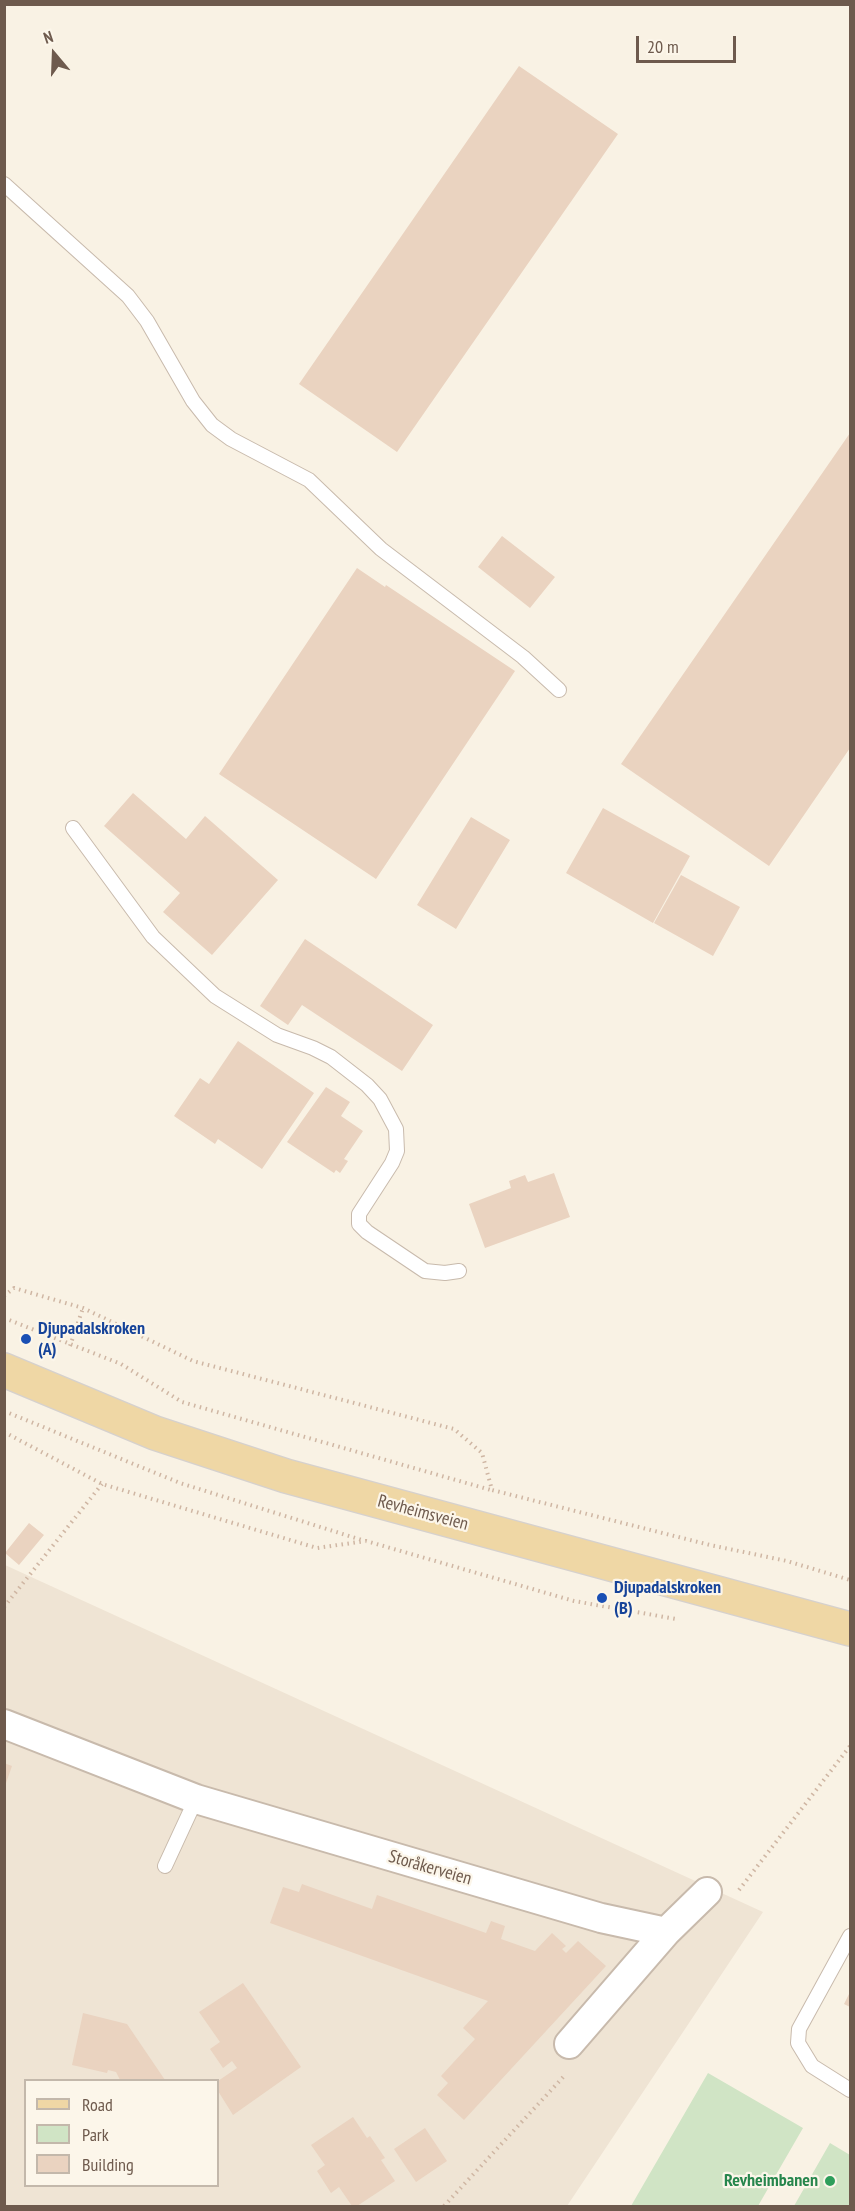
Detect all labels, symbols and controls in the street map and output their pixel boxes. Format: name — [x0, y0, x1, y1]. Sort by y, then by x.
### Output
north arrow — [24, 24, 84, 84]
scale bar — [639, 24, 740, 62]
text: N — [41, 26, 55, 48]
text: 20 m — [647, 35, 679, 58]
place label: Djupadalskroken (A) — [38, 1318, 145, 1360]
marker: Djupadalskroken (A) — [19, 1332, 33, 1346]
street label: Revheimsveien — [375, 1491, 471, 1535]
place label: Djupadalskroken (B) — [614, 1577, 721, 1620]
marker: Djupadalskroken (B) — [595, 1591, 609, 1605]
street label: Storåkerveien — [386, 1846, 474, 1890]
legend — [24, 2079, 219, 2187]
text: Road — [82, 2093, 113, 2116]
text: Park — [82, 2123, 109, 2146]
text: Building — [82, 2153, 134, 2176]
place label: Revheimbanen — [724, 2170, 818, 2192]
marker: Revheimbanen — [823, 2174, 837, 2188]

